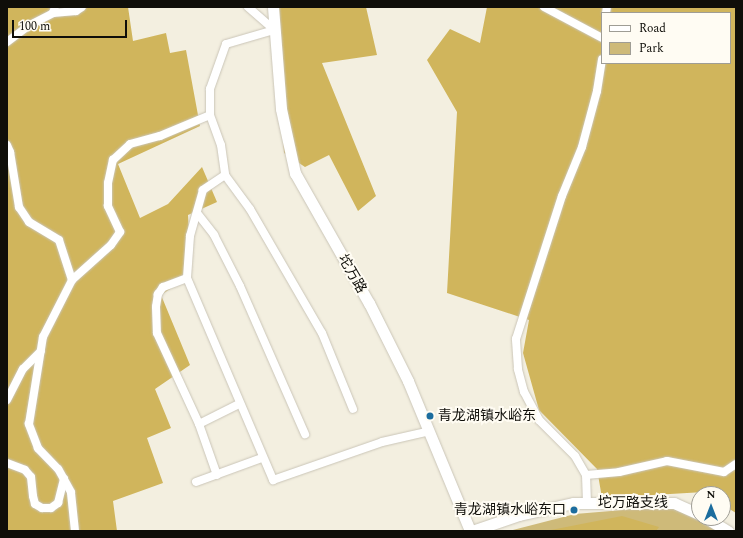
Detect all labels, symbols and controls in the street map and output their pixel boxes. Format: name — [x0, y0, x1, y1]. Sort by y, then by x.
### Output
scale bar — [14, 12, 129, 38]
legend — [601, 12, 731, 64]
text: 100 m — [19, 17, 50, 36]
text: Road — [639, 19, 666, 38]
text: Park — [639, 39, 664, 58]
street label: 坨万路 — [334, 252, 370, 296]
place label: 青龙湖镇水峪东 — [438, 408, 536, 424]
marker: 青龙湖镇水峪东 — [425, 411, 435, 421]
north arrow — [691, 486, 731, 526]
text: N — [707, 486, 715, 503]
street label: 坨万路支线 — [598, 495, 668, 511]
place label: 青龙湖镇水峪东口 — [454, 502, 566, 518]
marker: 青龙湖镇水峪东口 — [569, 505, 579, 515]

